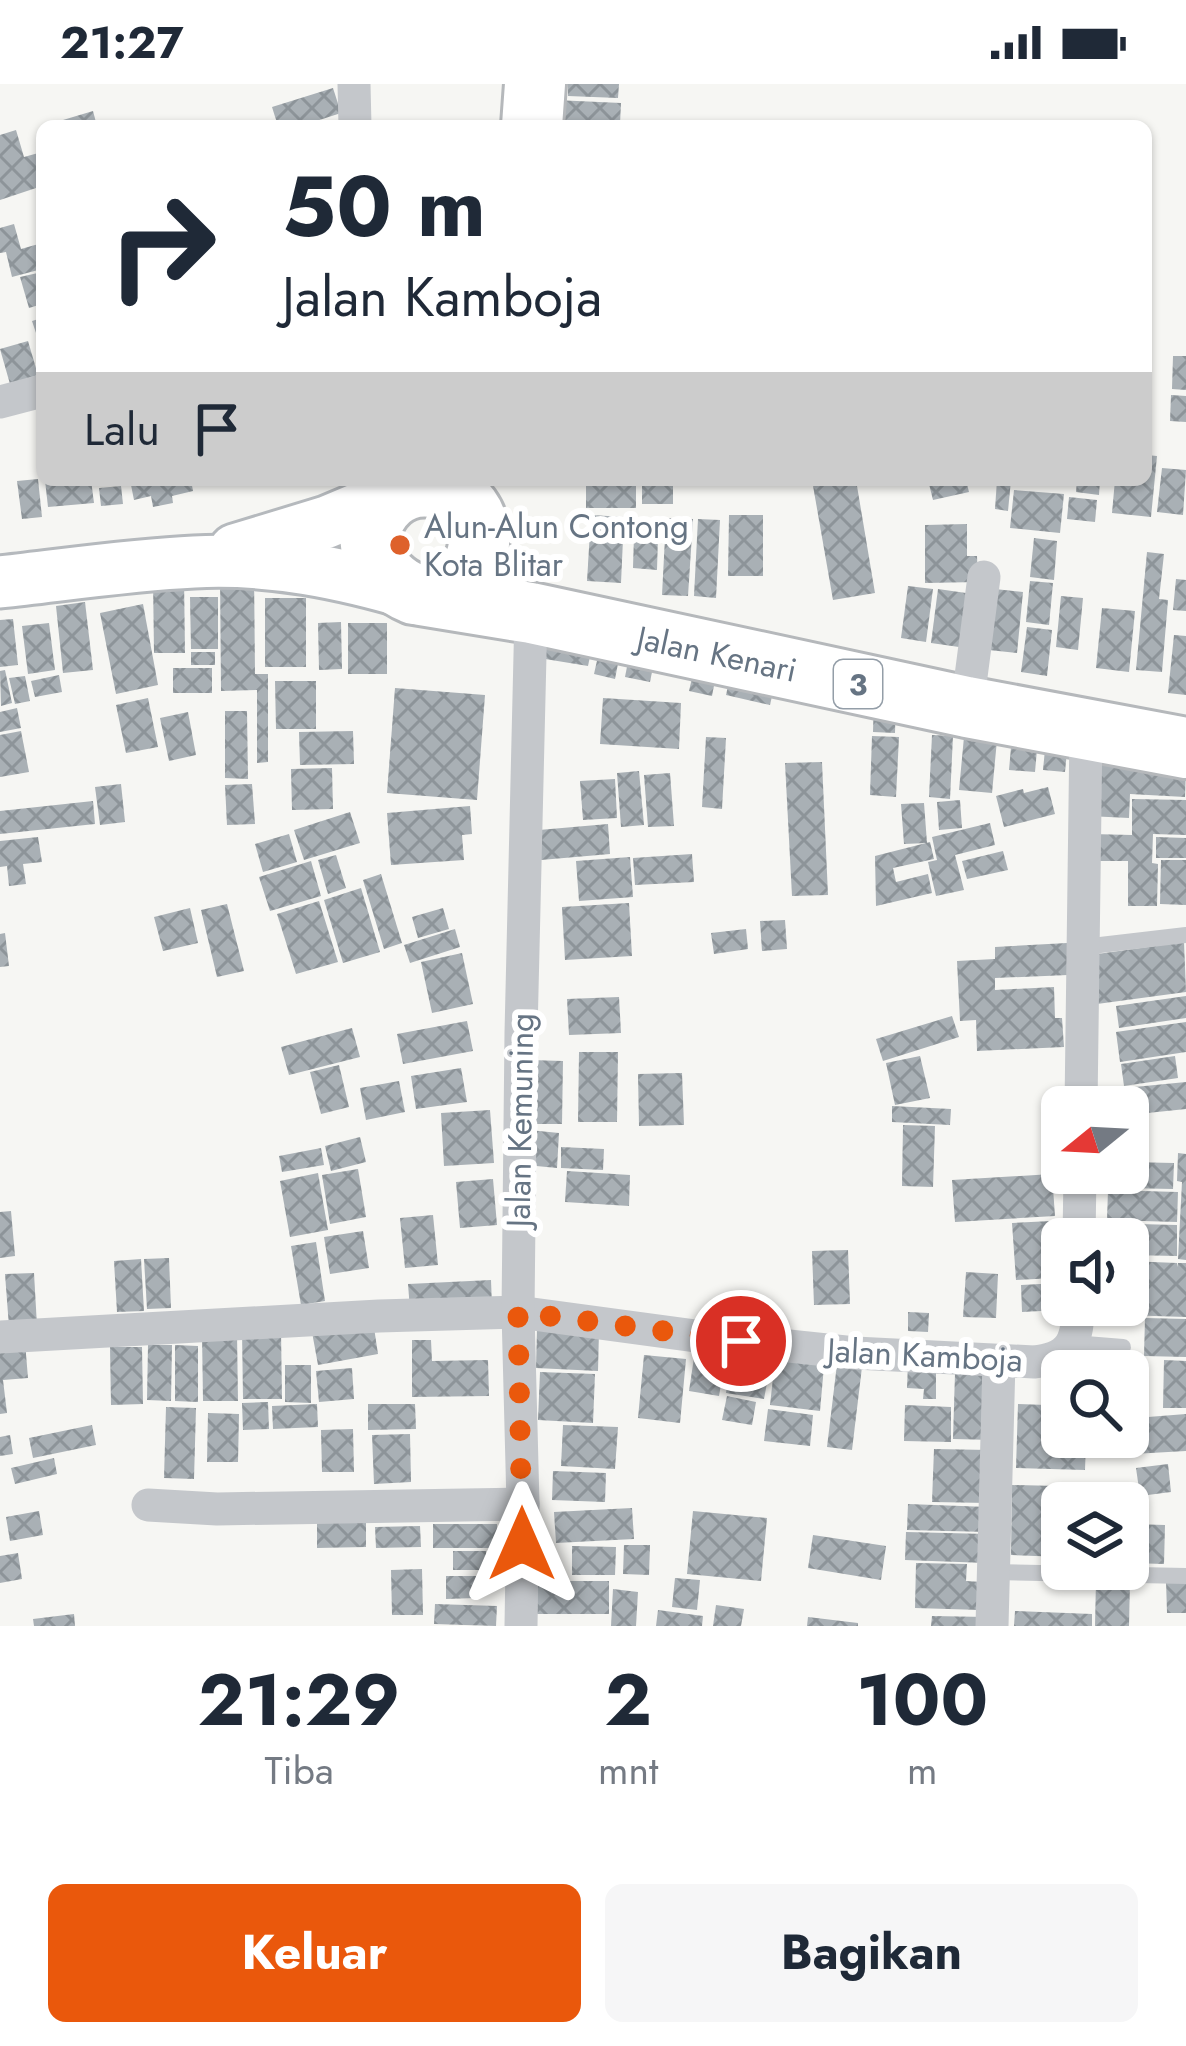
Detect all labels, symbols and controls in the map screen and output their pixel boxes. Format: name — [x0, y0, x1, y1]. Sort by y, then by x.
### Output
text: 21:27 — [60, 10, 184, 75]
text: 50 m — [282, 146, 486, 268]
icon: right — [84, 168, 240, 324]
text: Jalan Kamboja — [282, 258, 602, 336]
icon: arrive — [184, 396, 250, 462]
text: Lalu — [84, 397, 160, 462]
place label: Alun-Alun Contong Kota Blitar — [424, 503, 689, 588]
marker: Alun-Alun Contong Kota Blitar — [387, 532, 413, 558]
street label: Jalan Kenari — [629, 613, 801, 694]
road number: 3 — [834, 660, 882, 708]
street label: Jalan Kemuning — [495, 1012, 545, 1232]
north arrow — [1041, 1086, 1149, 1194]
map controls — [1041, 1086, 1149, 1590]
button: sound — [1041, 1218, 1149, 1326]
pin — [690, 1290, 792, 1392]
icon: arrive — [708, 1308, 774, 1374]
street label: Jalan Kamboja — [822, 1326, 1024, 1384]
button: search — [1041, 1350, 1149, 1458]
position arrow — [459, 1481, 585, 1607]
button: layers — [1041, 1482, 1149, 1590]
text: 21:29 — [198, 1648, 400, 1752]
text: 2 — [605, 1648, 652, 1752]
text: 100 — [856, 1648, 988, 1752]
text: Tiba — [264, 1742, 334, 1799]
text: mnt — [598, 1742, 658, 1799]
text: m — [907, 1742, 937, 1799]
button: Keluar — [48, 1884, 581, 2022]
button: Bagikan — [605, 1884, 1138, 2022]

